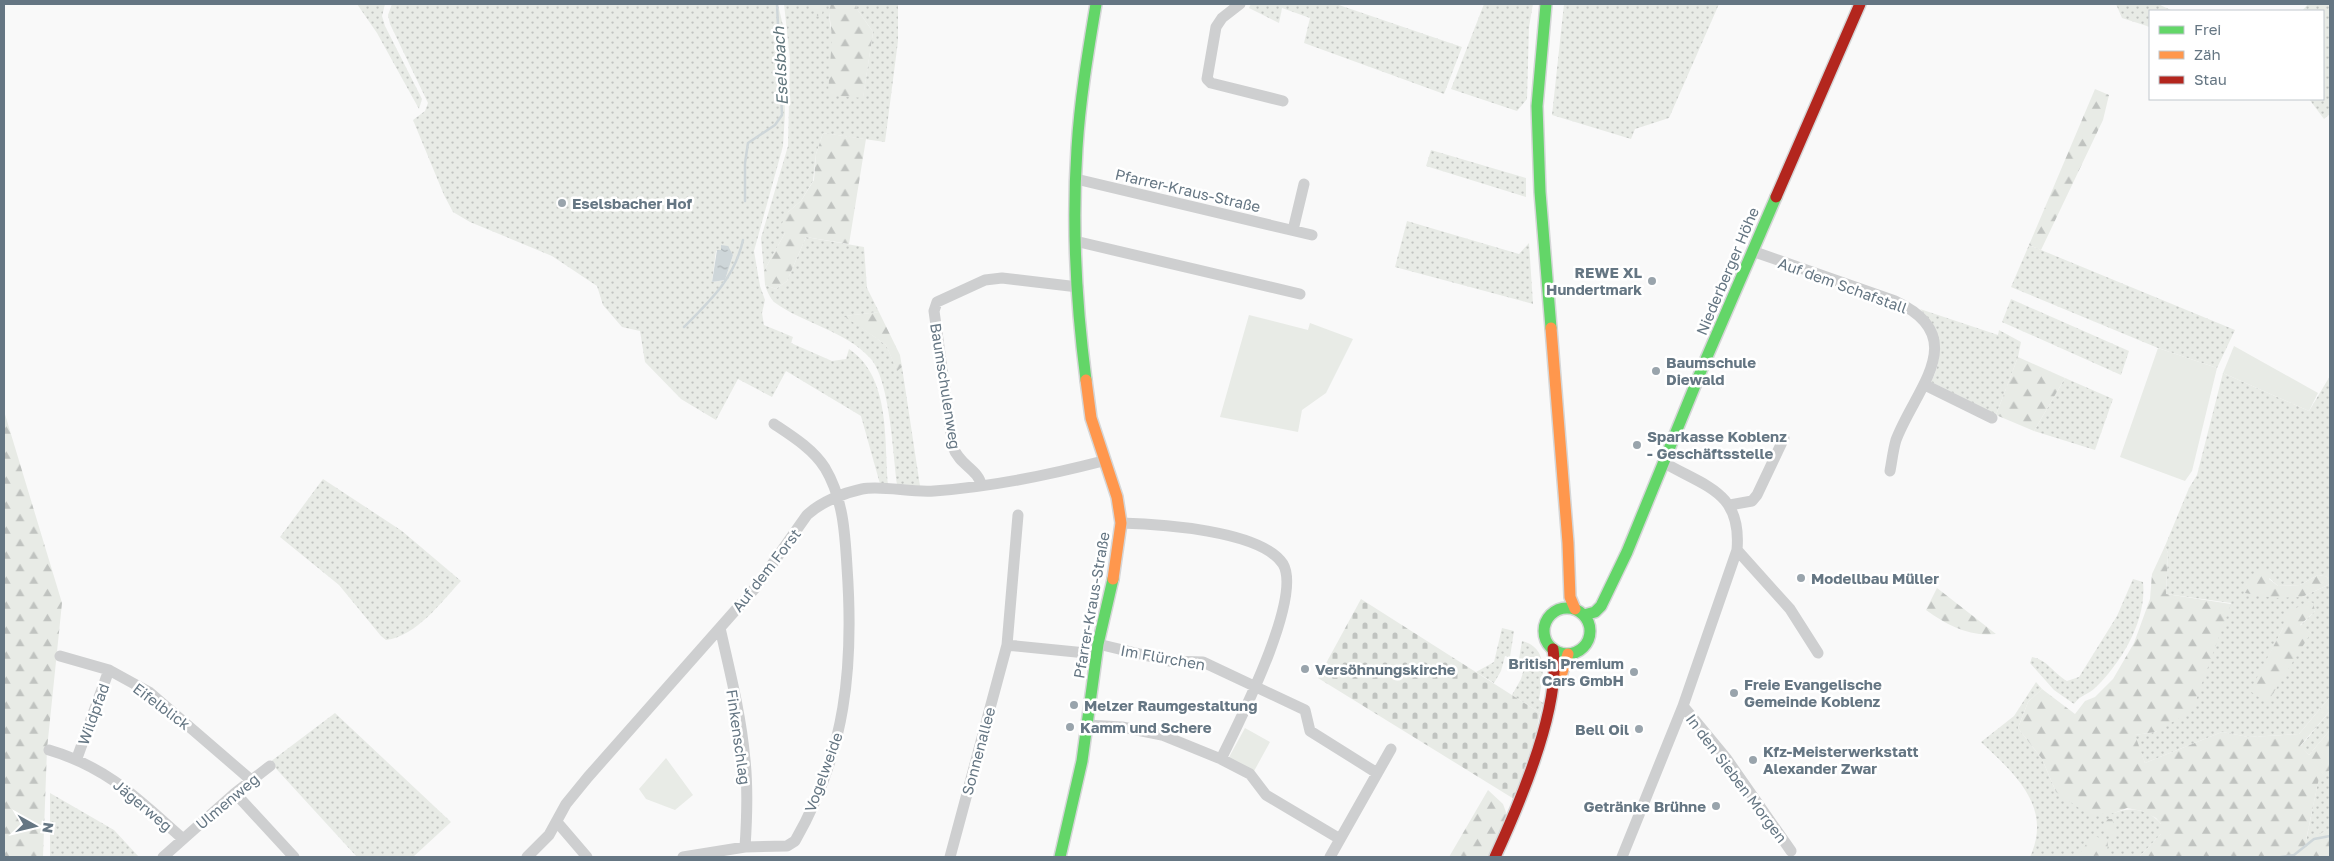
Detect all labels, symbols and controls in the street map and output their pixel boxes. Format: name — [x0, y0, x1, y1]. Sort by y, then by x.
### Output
legend — [2149, 10, 2324, 100]
text: Frei — [2194, 20, 2221, 38]
water label: Eselsbach — [768, 25, 792, 106]
text: Zäh — [2194, 45, 2221, 63]
text: Stau — [2194, 70, 2227, 88]
street label: Pfarrer-Kraus-Straße — [1114, 165, 1263, 216]
place label: Eselsbacher Hof — [572, 194, 692, 212]
marker: Eselsbacher Hof — [556, 197, 568, 209]
street label: Niederberger Höhe — [1692, 204, 1762, 338]
street label: Auf dem Schafstall — [1776, 253, 1910, 317]
place label: REWE XL Hundertmark — [1546, 263, 1642, 298]
marker: REWE XL Hundertmark — [1646, 275, 1658, 287]
street label: Baumschulenweg — [927, 322, 965, 450]
place label: Baumschule Diewald — [1666, 353, 1756, 388]
marker: Baumschule Diewald — [1650, 365, 1662, 377]
place label: Sparkasse Koblenz - Geschäftsstelle — [1647, 427, 1787, 462]
marker: Sparkasse Koblenz - Geschäftsstelle — [1631, 439, 1643, 451]
street label: Auf dem Forst — [728, 525, 804, 615]
street label: Pfarrer-Kraus-Straße — [1069, 530, 1113, 680]
place label: Modellbau Müller — [1811, 569, 1939, 587]
marker: Modellbau Müller — [1795, 572, 1807, 584]
street label: Im Flürchen — [1119, 641, 1207, 673]
place label: British Premium Cars GmbH — [1508, 654, 1624, 689]
place label: Versöhnungskirche — [1315, 660, 1456, 678]
marker: Versöhnungskirche — [1299, 663, 1311, 675]
marker: British Premium Cars GmbH — [1628, 666, 1640, 678]
place label: Freie Evangelische Gemeinde Koblenz — [1744, 675, 1882, 710]
street label: Eifelblick — [130, 679, 194, 734]
street label: Wildpfad — [74, 681, 112, 747]
marker: Freie Evangelische Gemeinde Koblenz — [1728, 687, 1740, 699]
street label: Finkenschlag — [723, 688, 755, 786]
place label: Melzer Raumgestaltung — [1084, 696, 1257, 714]
marker: Melzer Raumgestaltung — [1068, 699, 1080, 711]
street label: Sonnenallee — [958, 705, 998, 797]
street label: In den Sieben Morgen — [1683, 710, 1791, 846]
place label: Kamm und Schere — [1080, 718, 1212, 736]
place label: Bell Oil — [1575, 720, 1629, 738]
marker: Kamm und Schere — [1064, 721, 1076, 733]
marker: Bell Oil — [1633, 723, 1645, 735]
street label: Vogelweide — [800, 729, 846, 814]
place label: Kfz-Meisterwerkstatt Alexander Zwar — [1763, 742, 1919, 777]
marker: Kfz-Meisterwerkstatt Alexander Zwar — [1747, 754, 1759, 766]
street label: Ulmenweg — [192, 769, 262, 833]
street label: Jägerweg — [110, 775, 176, 835]
place label: Getränke Brühne — [1583, 797, 1706, 815]
marker: Getränke Brühne — [1710, 800, 1722, 812]
north arrow — [10, 801, 60, 851]
text: N — [39, 821, 58, 834]

